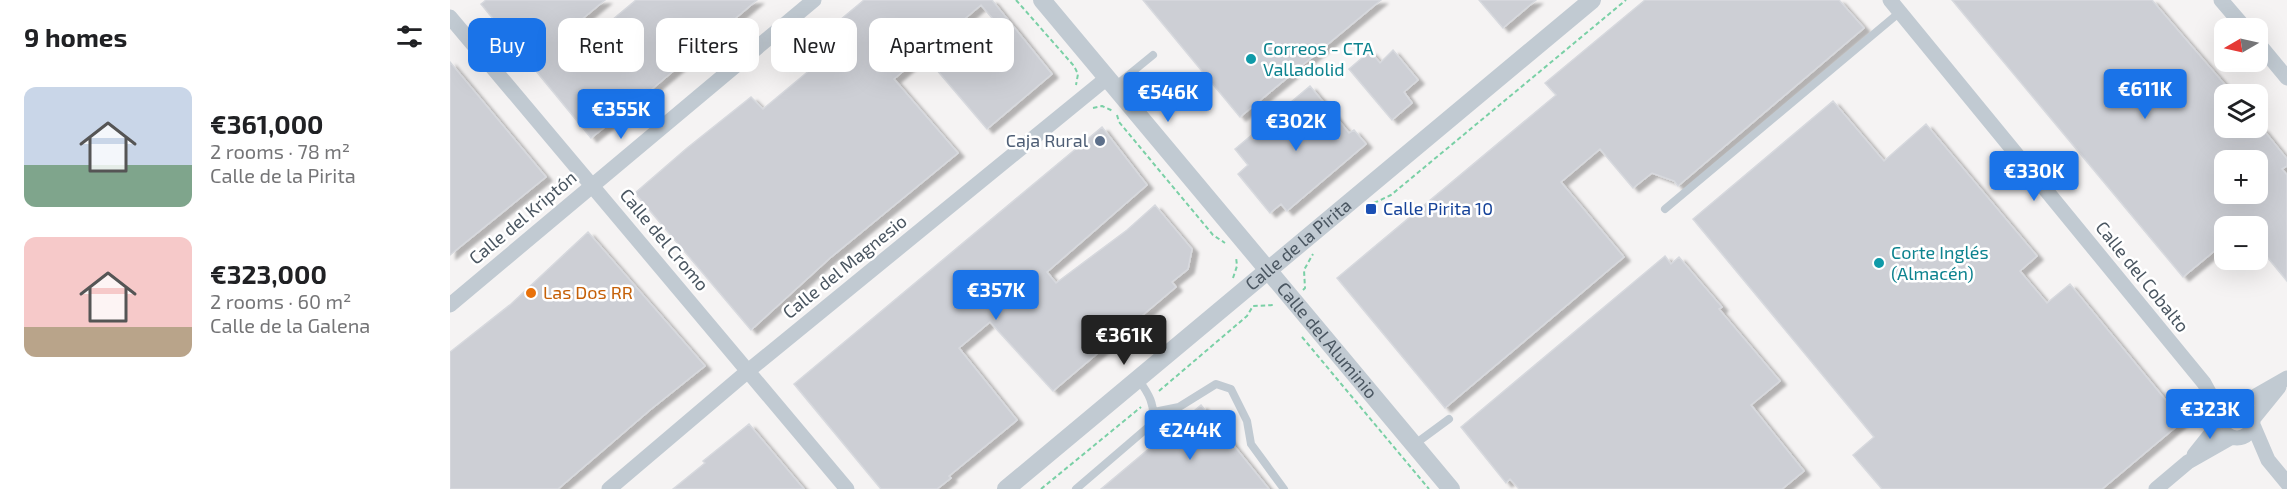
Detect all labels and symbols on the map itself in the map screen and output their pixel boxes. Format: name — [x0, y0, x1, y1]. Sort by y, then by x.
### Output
north arrow — [2214, 18, 2268, 72]
place label: Correos - CTA Valladolid — [1263, 37, 1374, 80]
marker: Correos - CTA Valladolid — [1244, 52, 1258, 66]
pin: €611K — [2103, 69, 2187, 120]
pin: €546K — [1126, 72, 1210, 123]
pin: €355K — [579, 89, 663, 140]
pin: €302K — [1254, 101, 1338, 152]
place label: Caja Rural — [1006, 129, 1089, 151]
marker: Caja Rural — [1093, 134, 1107, 148]
pin: €330K — [1992, 151, 2076, 202]
street label: Calle del Kriptón — [464, 166, 581, 269]
street label: Calle del Cromo — [616, 184, 714, 295]
street label: Calle de la Pirita — [1240, 194, 1355, 295]
place label: Calle Pirita 10 — [1383, 197, 1493, 219]
marker: Calle Pirita 10 — [1364, 202, 1378, 216]
street label: Calle del Magnesio — [778, 210, 911, 323]
street label: Calle del Cobalto — [2091, 216, 2194, 336]
place label: Corte Inglés (Almacén) — [1891, 241, 1989, 284]
marker: Corte Inglés (Almacén) — [1872, 256, 1886, 270]
pin: €357K — [954, 270, 1038, 321]
street label: Calle del Aluminio — [1273, 277, 1383, 403]
place label: Las Dos RR — [543, 281, 633, 303]
marker: Las Dos RR — [524, 286, 538, 300]
pin: €361K — [1082, 315, 1166, 366]
pin: €323K — [2168, 389, 2252, 440]
pin: €244K — [1148, 410, 1232, 461]

